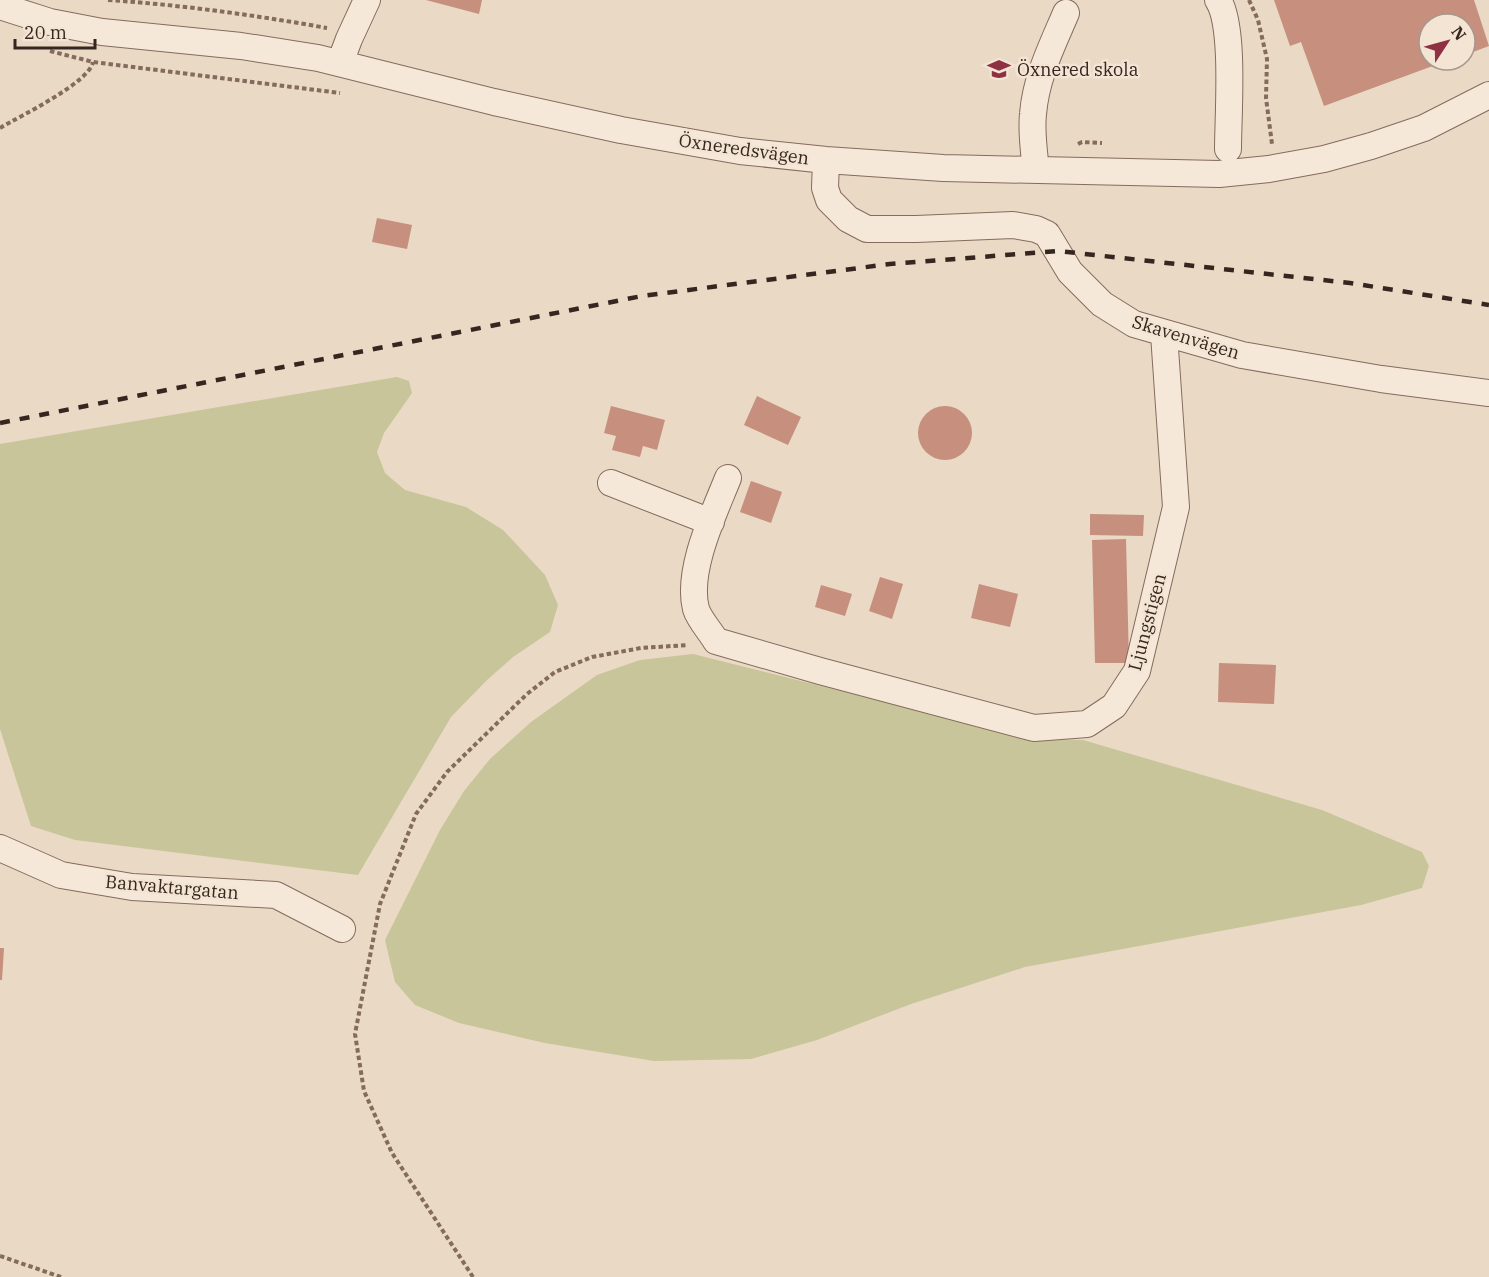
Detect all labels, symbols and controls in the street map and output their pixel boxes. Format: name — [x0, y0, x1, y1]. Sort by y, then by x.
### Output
scale bar — [15, 12, 94, 50]
north arrow — [1417, 12, 1477, 72]
text: 20 m — [24, 21, 67, 44]
text: N — [1447, 22, 1471, 44]
school or university icon: Öxnered skola — [986, 56, 1012, 82]
place label: Öxnered skola — [1017, 58, 1139, 81]
street label: Öxneredsvägen — [677, 128, 811, 170]
street label: Skavenvägen — [1130, 310, 1242, 364]
street label: Ljungstigen — [1123, 571, 1171, 673]
street label: Banvaktargatan — [104, 870, 240, 904]

